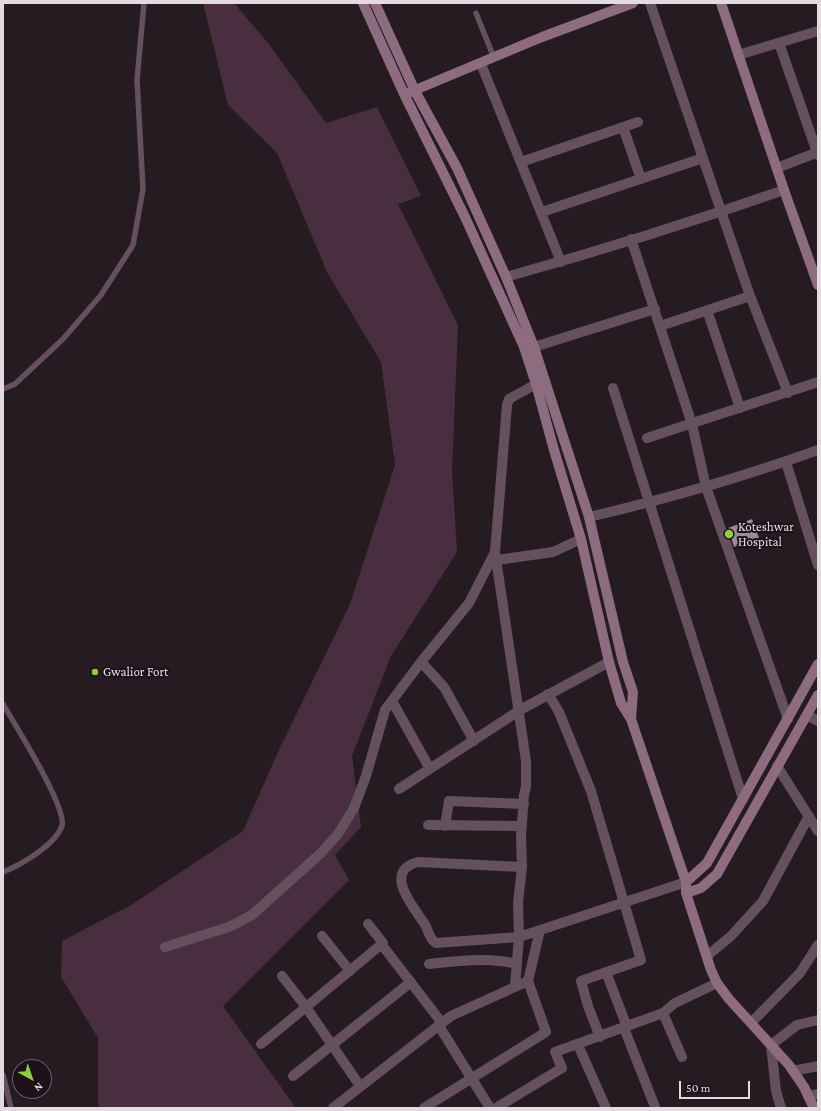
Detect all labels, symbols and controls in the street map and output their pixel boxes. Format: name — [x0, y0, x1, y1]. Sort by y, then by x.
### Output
place label: Koteshwar Hospital — [738, 519, 794, 550]
marker: Koteshwar Hospital — [723, 528, 735, 540]
place label: Gwalior Fort — [103, 664, 168, 680]
marker: Gwalior Fort — [90, 667, 100, 677]
north arrow — [12, 1059, 52, 1099]
scale bar — [681, 1073, 752, 1099]
text: N — [32, 1080, 46, 1094]
text: 50 m — [686, 1081, 710, 1095]

